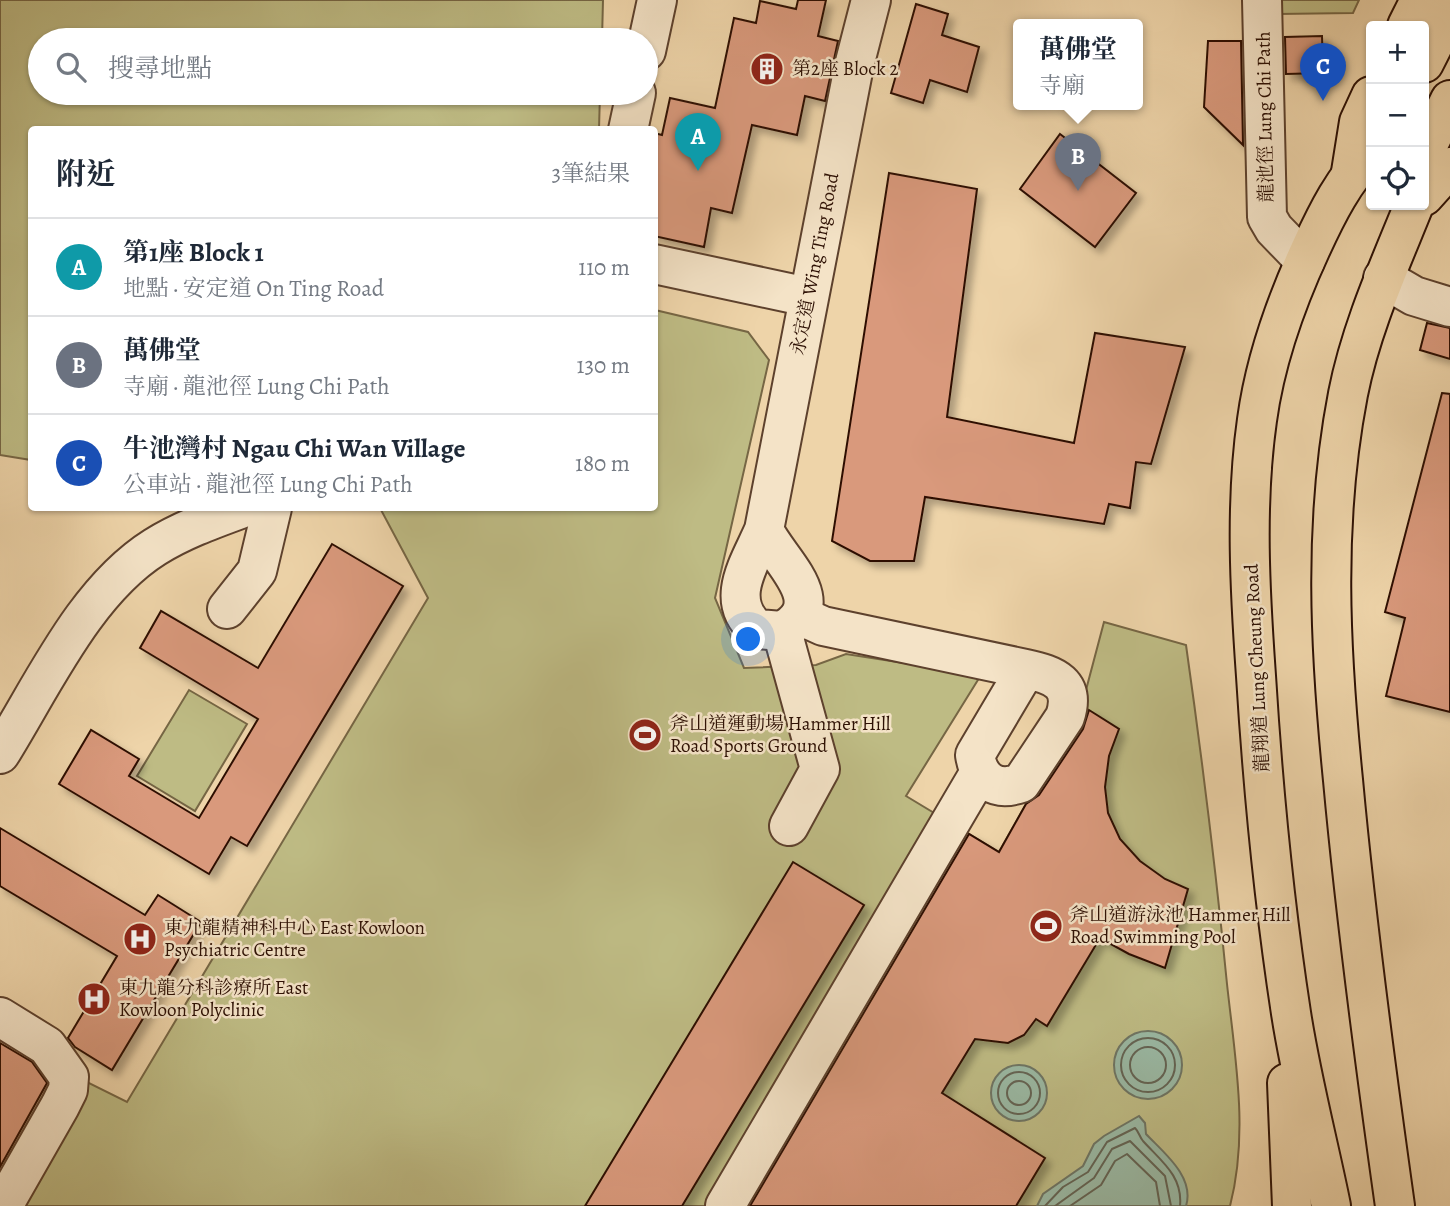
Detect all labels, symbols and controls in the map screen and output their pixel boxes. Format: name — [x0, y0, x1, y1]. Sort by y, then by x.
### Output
popup — [1013, 19, 1143, 110]
map controls — [1366, 21, 1429, 210]
button: + — [1366, 21, 1429, 84]
search box — [28, 28, 658, 105]
street label: 龍池徑 Lung Chi Path — [1251, 31, 1279, 203]
text: 萬佛堂 — [1039, 32, 1117, 67]
pin: C — [1300, 43, 1346, 101]
icon: search — [52, 48, 90, 86]
building icon: 第2座 Block 2 — [748, 50, 786, 88]
text: 搜尋地點 — [108, 51, 212, 86]
place label: 第2座 Block 2 — [792, 56, 899, 82]
text: 寺廟 — [1039, 70, 1085, 101]
button: − — [1366, 84, 1429, 147]
pin: A — [675, 113, 721, 171]
pin: B — [1055, 133, 1101, 191]
button: locate — [1366, 147, 1429, 210]
text: 附近 — [56, 154, 116, 194]
text: 3筆結果 — [551, 158, 630, 189]
street label: 永定道 Wing Ting Road — [785, 170, 846, 357]
text: 第1座 Block 1 — [123, 235, 264, 270]
text: A — [72, 252, 86, 283]
text: 110 m — [578, 252, 630, 283]
text: 地點 · 安定道 On Ting Road — [123, 273, 384, 304]
text: 萬佛堂 — [123, 333, 201, 368]
text: B — [72, 350, 86, 381]
text: 130 m — [577, 350, 630, 381]
text: 寺廟 · 龍池徑 Lung Chi Path — [123, 371, 390, 402]
text: 牛池灣村 Ngau Chi Wan Village — [123, 431, 466, 466]
text: C — [72, 448, 86, 479]
text: 180 m — [575, 448, 630, 479]
text: 公車站 · 龍池徑 Lung Chi Path — [123, 469, 413, 500]
street label: 龍翔道 Lung Cheung Road — [1239, 562, 1275, 773]
your location — [731, 622, 765, 656]
place label: 斧山道運動場 Hammer Hill Road Sports Ground — [670, 711, 891, 759]
sports icon: 斧山道運動場 Hammer Hill Road Sports Ground — [626, 716, 664, 754]
place label: 斧山道游泳池 Hammer Hill Road Swimming Pool — [1070, 902, 1291, 950]
sports icon: 斧山道游泳池 Hammer Hill Road Swimming Pool — [1027, 907, 1065, 945]
place label: 東九龍精神科中心 East Kowloon Psychiatric Centre — [164, 915, 425, 963]
hospital icon: 東九龍精神科中心 East Kowloon Psychiatric Centre — [121, 920, 159, 958]
place label: 東九龍分科診療所 East Kowloon Polyclinic — [119, 975, 308, 1023]
hospital icon: 東九龍分科診療所 East Kowloon Polyclinic — [75, 980, 113, 1018]

